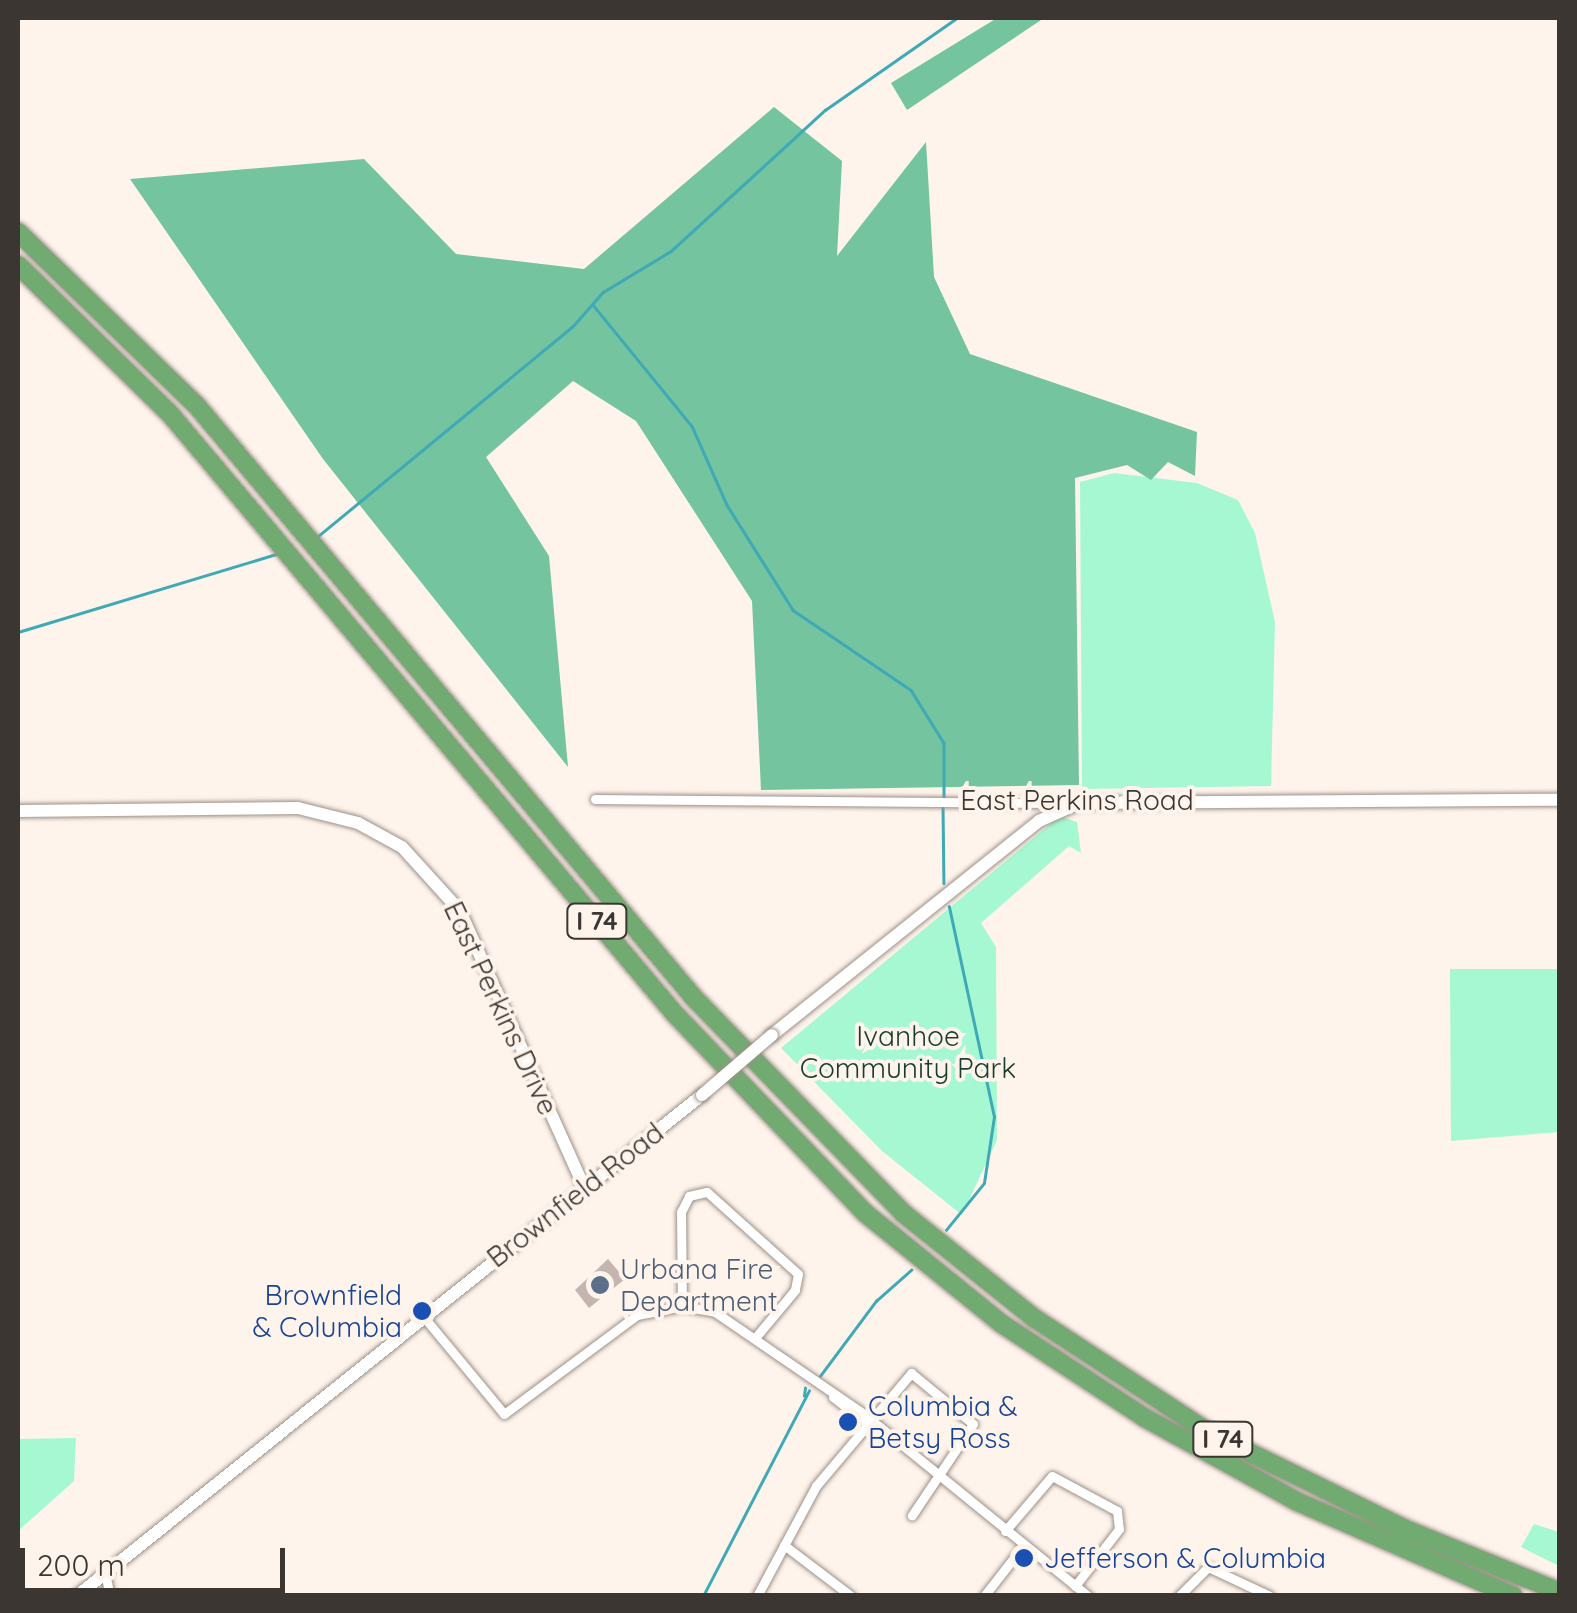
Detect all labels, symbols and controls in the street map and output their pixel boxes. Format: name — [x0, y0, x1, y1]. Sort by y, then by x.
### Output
street label: East Perkins Road — [960, 783, 1194, 817]
street label: East Perkins Drive — [437, 896, 565, 1120]
road number: I 74 — [564, 901, 630, 941]
park label: Ivanhoe Community Park — [800, 1019, 1016, 1085]
street label: Brownfield Road — [480, 1116, 670, 1274]
place label: Urbana Fire Department — [620, 1252, 777, 1318]
marker: Urbana Fire Department — [589, 1274, 611, 1296]
place label: Brownfield & Columbia — [252, 1278, 402, 1344]
marker: Brownfield & Columbia — [411, 1300, 433, 1322]
place label: Columbia & Betsy Ross — [868, 1389, 1018, 1455]
marker: Columbia & Betsy Ross — [837, 1411, 859, 1433]
road number: I 74 — [1190, 1419, 1256, 1459]
scale bar — [25, 1528, 290, 1590]
place label: Jefferson & Columbia — [1044, 1541, 1326, 1575]
text: 200 m — [37, 1546, 125, 1584]
marker: Jefferson & Columbia — [1013, 1547, 1035, 1569]

